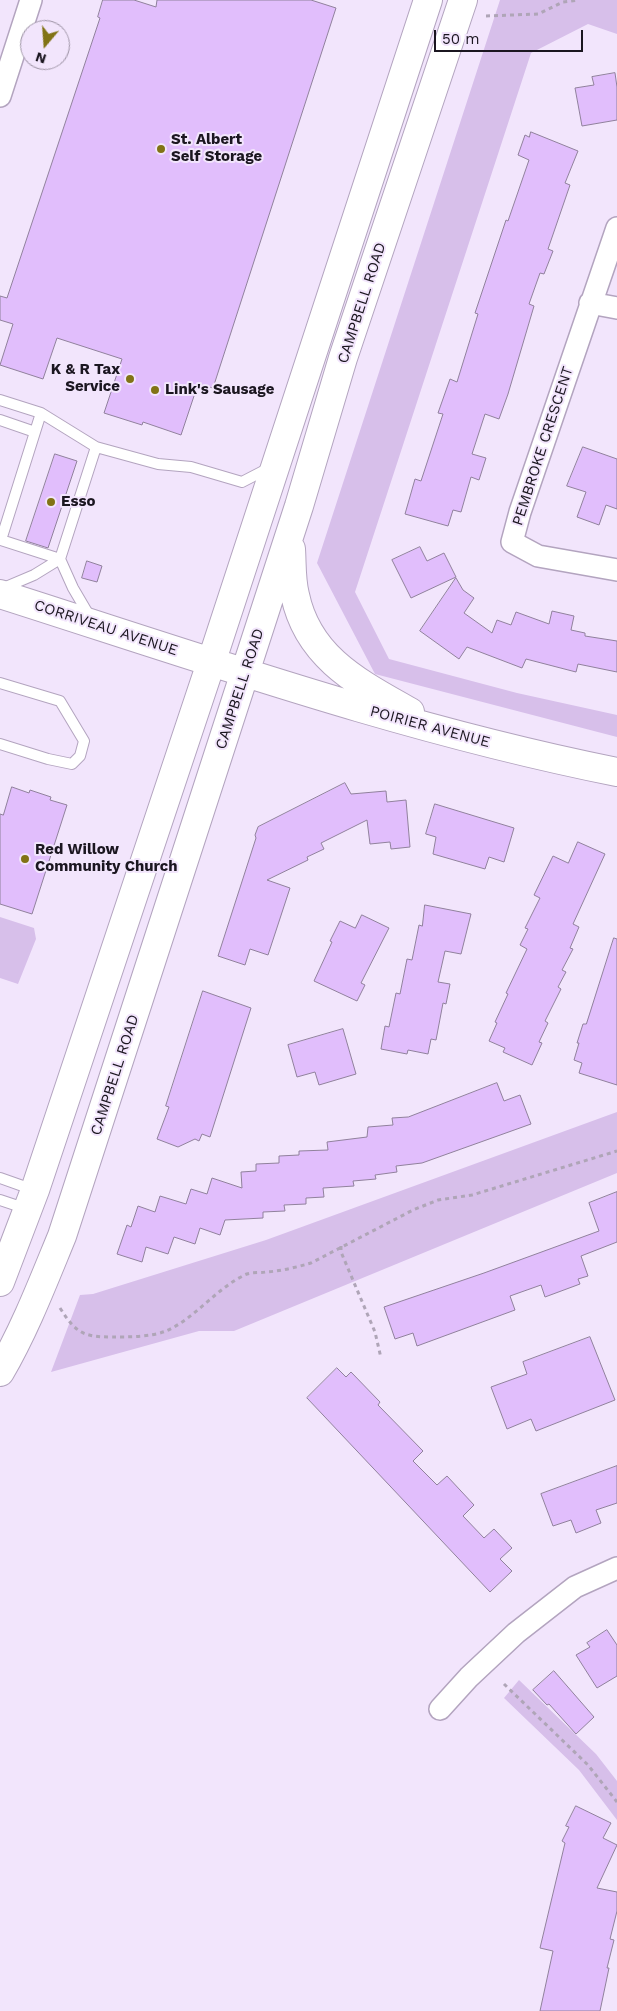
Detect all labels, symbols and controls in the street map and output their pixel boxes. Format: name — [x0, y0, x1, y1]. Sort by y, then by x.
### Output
north arrow — [20, 20, 70, 70]
scale bar — [437, 20, 586, 52]
text: 50 m — [442, 30, 479, 48]
text: N — [33, 49, 48, 68]
place label: St. Albert Self Storage — [171, 131, 262, 166]
marker: St. Albert Self Storage — [155, 143, 167, 155]
street label: CAMPBELL ROAD — [334, 240, 390, 366]
place label: K & R Tax Service — [51, 361, 120, 396]
street label: PEMBROKE CRESCENT — [509, 364, 577, 528]
marker: K & R Tax Service — [124, 373, 136, 385]
place label: Link's Sausage — [165, 381, 274, 399]
marker: Link's Sausage — [149, 384, 161, 396]
place label: Esso — [61, 493, 95, 511]
marker: Esso — [45, 496, 57, 508]
street label: CORRIVEAU AVENUE — [32, 596, 180, 660]
street label: CAMPBELL ROAD — [212, 626, 268, 752]
street label: POIRIER AVENUE — [368, 702, 492, 752]
place label: Red Willow Community Church — [35, 841, 178, 876]
marker: Red Willow Community Church — [19, 853, 31, 865]
street label: CAMPBELL ROAD — [87, 1012, 143, 1138]

